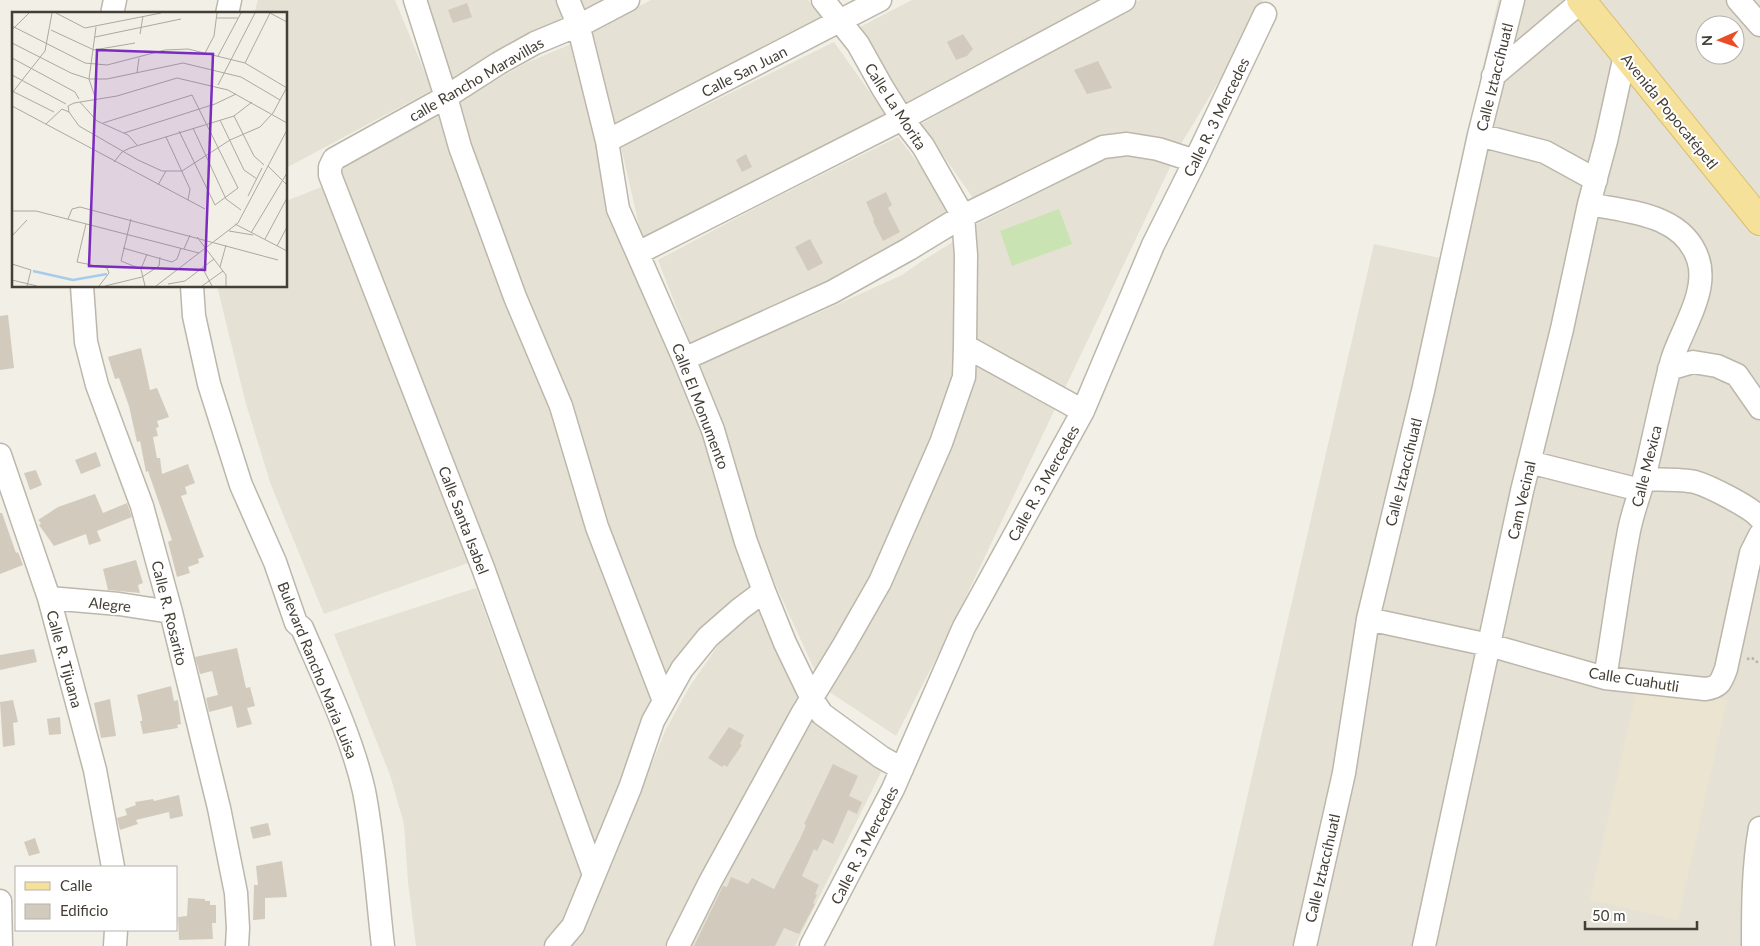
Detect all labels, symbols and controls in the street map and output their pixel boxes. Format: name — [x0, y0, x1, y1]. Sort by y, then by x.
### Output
inset map — [12, 12, 288, 288]
north arrow — [1695, 15, 1745, 65]
street label: Calle Iztaccíhuatl — [1472, 21, 1516, 133]
street label: calle Rancho Maravillas — [405, 33, 547, 125]
text: N — [1698, 35, 1715, 46]
street label: Calle San Juan — [698, 42, 790, 100]
street label: Avenida Popocatépetl — [1618, 50, 1722, 172]
street label: Calle R. 3 Mercedes — [1179, 55, 1253, 179]
street label: Calle La Morita — [861, 59, 931, 153]
street label: Calle El Monumento — [669, 340, 733, 472]
street label: Calle Iztaccíhuatl — [1381, 416, 1425, 528]
street label: Calle R. 3 Mercedes — [1004, 422, 1082, 544]
street label: Calle Mexica — [1627, 423, 1665, 509]
street label: Cam Vecinal — [1503, 459, 1539, 541]
street label: Calle Santa Isabel — [435, 463, 493, 577]
street label: Calle R. Rosarito — [148, 559, 192, 667]
street label: Bulevard Rancho Maria Luisa — [274, 579, 362, 761]
street label: Alegre — [88, 593, 132, 615]
street label: Calle R. Tijuana — [43, 608, 87, 710]
street label: Calle Cuahutli — [1588, 663, 1680, 695]
street label: Calle R. 3 Mercedes — [826, 783, 902, 907]
street label: Calle Iztaccíhuatl — [1301, 812, 1343, 924]
legend — [15, 866, 178, 931]
text: Calle — [60, 876, 93, 894]
scale bar — [1585, 898, 1698, 930]
text: Edificio — [60, 901, 108, 919]
text: 50 m — [1592, 906, 1626, 924]

